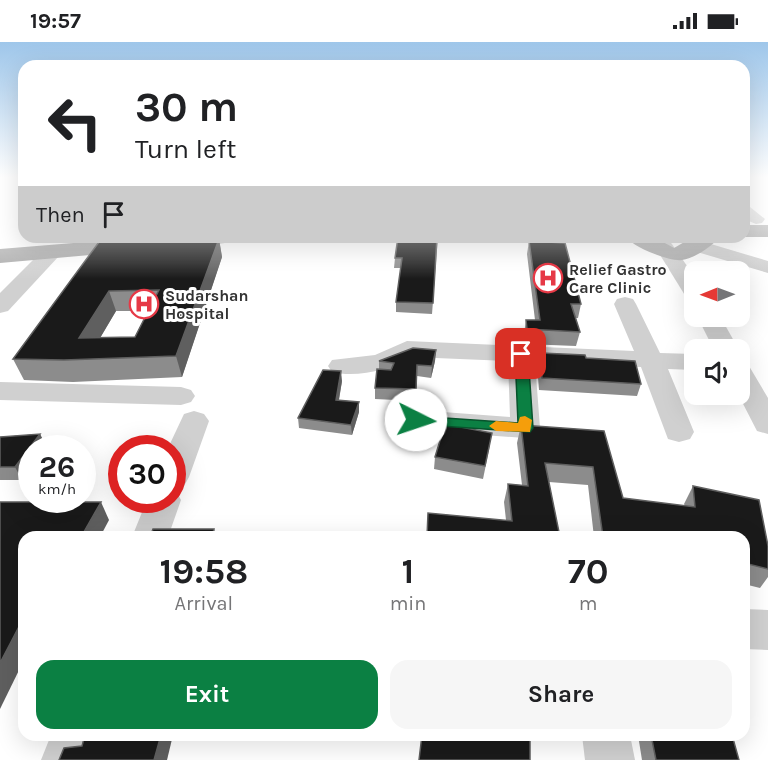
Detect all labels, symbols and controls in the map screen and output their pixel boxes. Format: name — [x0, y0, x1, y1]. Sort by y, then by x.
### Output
text: 19:57 — [30, 8, 81, 34]
text: 30 m — [135, 82, 238, 132]
icon: left — [36, 84, 114, 162]
text: Turn left — [135, 133, 236, 165]
icon: arrive — [97, 198, 130, 231]
text: Then — [36, 202, 85, 228]
place label: Relief Gastro Care Clinic — [569, 260, 667, 297]
north arrow — [684, 261, 750, 327]
map controls — [684, 261, 750, 405]
hospital icon: Relief Gastro Care Clinic — [532, 262, 564, 294]
place label: Sudarshan Hospital — [165, 286, 248, 323]
hospital icon: Sudarshan Hospital — [128, 288, 160, 320]
pin — [495, 328, 546, 379]
icon: arrive — [504, 337, 537, 370]
button: sound — [684, 339, 750, 405]
position arrow — [384, 388, 448, 452]
speed limit sign: 30 — [108, 435, 186, 513]
text: 26 — [39, 449, 75, 485]
text: km/h — [38, 480, 76, 498]
text: 19:58 — [159, 550, 248, 592]
text: 1 — [402, 550, 414, 592]
text: 70 — [568, 550, 609, 592]
text: Arrival — [175, 592, 233, 615]
text: min — [390, 592, 426, 615]
text: m — [579, 592, 598, 615]
button: Exit — [36, 660, 378, 729]
button: Share — [390, 660, 732, 729]

